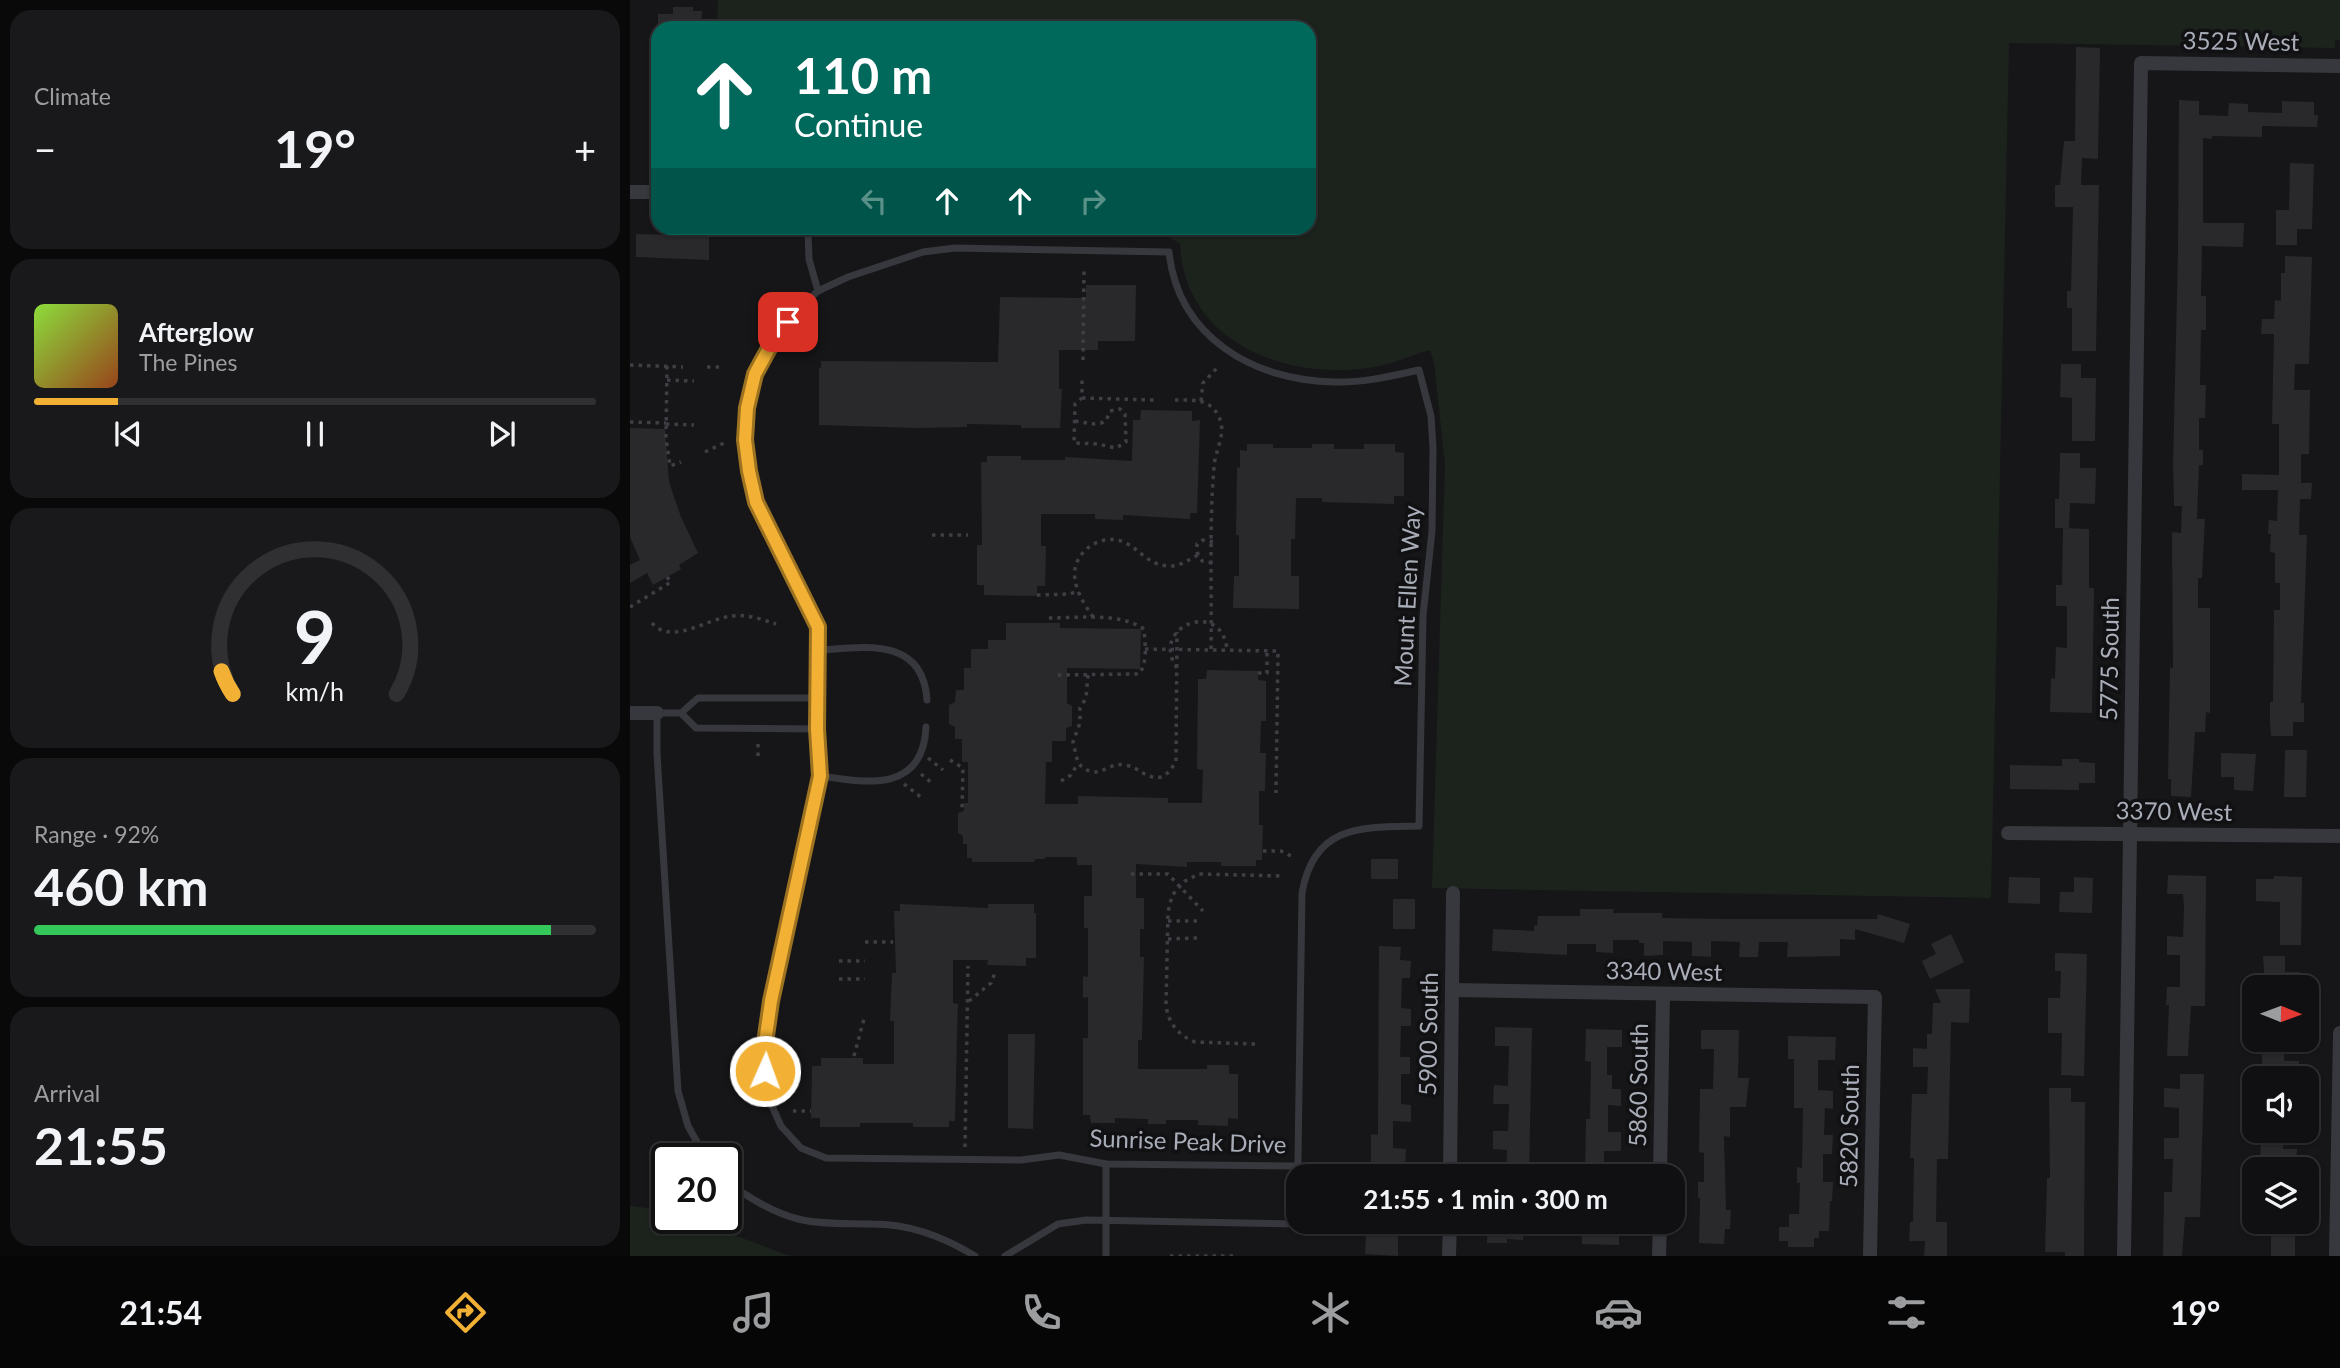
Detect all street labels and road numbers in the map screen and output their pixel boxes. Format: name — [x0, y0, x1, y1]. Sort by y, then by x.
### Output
street label: 3525 West — [2182, 25, 2300, 56]
street label: Mount Ellen Way — [1387, 504, 1426, 687]
street label: 5775 South — [2093, 597, 2124, 721]
street label: 3370 West — [2115, 795, 2233, 826]
street label: 3340 West — [1605, 955, 1723, 986]
street label: 5900 South — [1412, 972, 1443, 1096]
street label: 5860 South — [1622, 1023, 1653, 1147]
street label: 5820 South — [1833, 1064, 1864, 1188]
street label: Sunrise Peak Drive — [1089, 1123, 1287, 1158]

